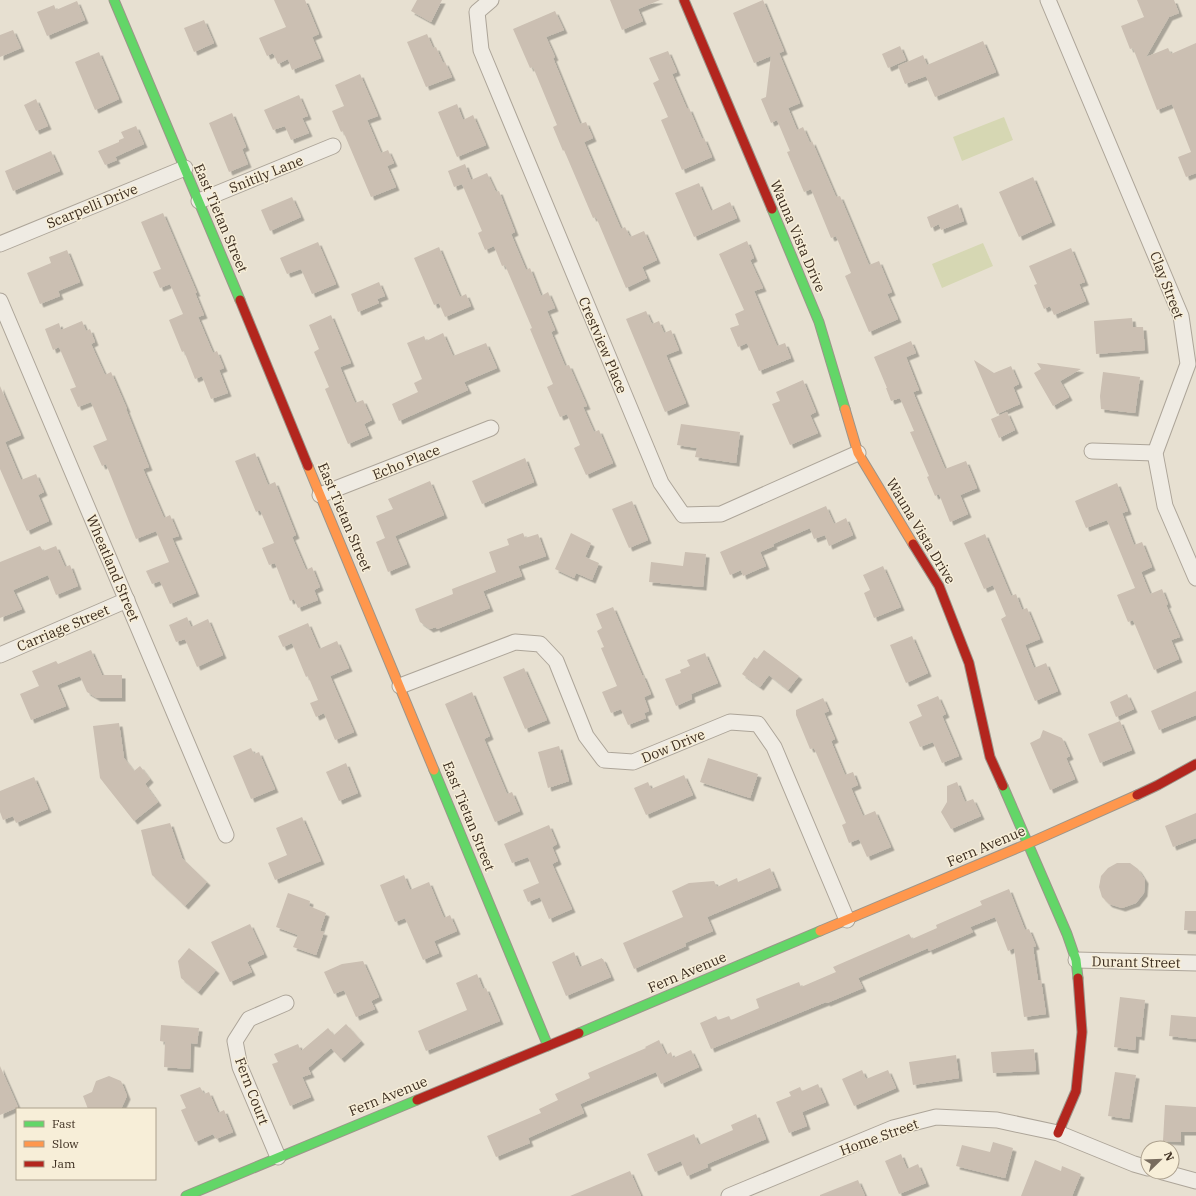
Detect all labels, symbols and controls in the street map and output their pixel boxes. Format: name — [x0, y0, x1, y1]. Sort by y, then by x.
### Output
street label: Snitily Lane — [226, 151, 306, 197]
street label: East Tietan Street — [190, 161, 252, 275]
street label: Wauna Vista Drive — [766, 177, 830, 295]
street label: Scarpelli Drive — [44, 180, 140, 232]
street label: Clay Street — [1146, 249, 1188, 321]
street label: Crestview Place — [575, 294, 631, 396]
street label: Echo Place — [370, 440, 442, 484]
street label: East Tietan Street — [314, 460, 376, 574]
street label: Wauna Vista Drive — [882, 475, 960, 587]
street label: Wheatland Street — [82, 512, 144, 624]
street label: Carriage Street — [14, 600, 112, 656]
street label: Dow Drive — [638, 725, 708, 767]
street label: East Tietan Street — [439, 759, 499, 874]
street label: Fern Avenue — [944, 821, 1028, 871]
street label: Fern Avenue — [645, 947, 729, 997]
street label: Durant Street — [1091, 952, 1181, 972]
street label: Fern Court — [231, 1055, 273, 1127]
street label: Fern Avenue — [346, 1072, 430, 1120]
legend — [16, 1108, 156, 1180]
street label: Home Street — [837, 1114, 921, 1160]
text: Fast — [52, 1116, 76, 1131]
text: Slow — [52, 1136, 79, 1151]
north arrow — [1140, 1140, 1180, 1180]
text: N — [1161, 1149, 1177, 1163]
text: Jam — [52, 1156, 76, 1171]

